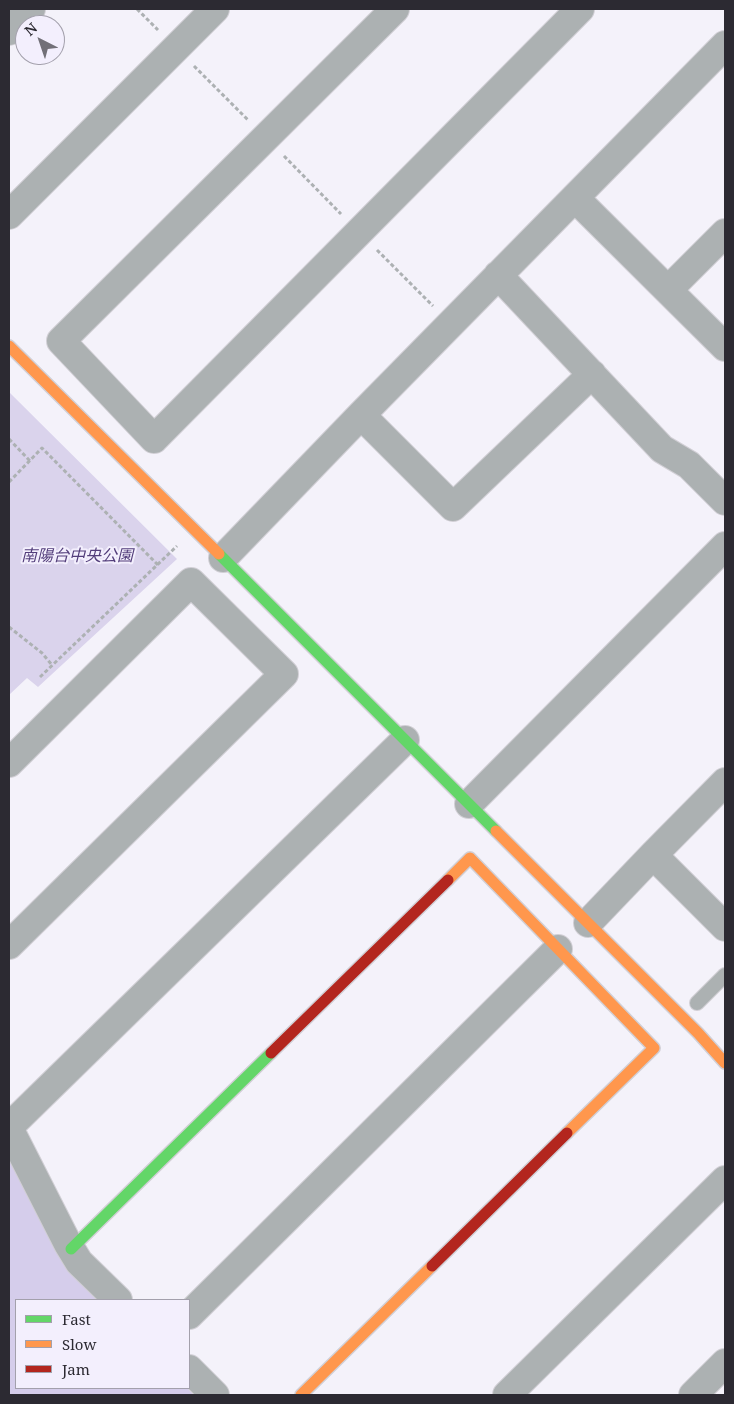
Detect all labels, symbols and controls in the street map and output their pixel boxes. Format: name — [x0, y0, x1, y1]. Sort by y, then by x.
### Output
north arrow — [15, 15, 65, 65]
text: N — [20, 18, 41, 40]
park label: 南陽台中央公園 — [21, 546, 133, 566]
legend — [15, 1299, 190, 1389]
text: Fast — [62, 1309, 91, 1329]
text: Slow — [62, 1334, 96, 1354]
text: Jam — [62, 1359, 90, 1379]

